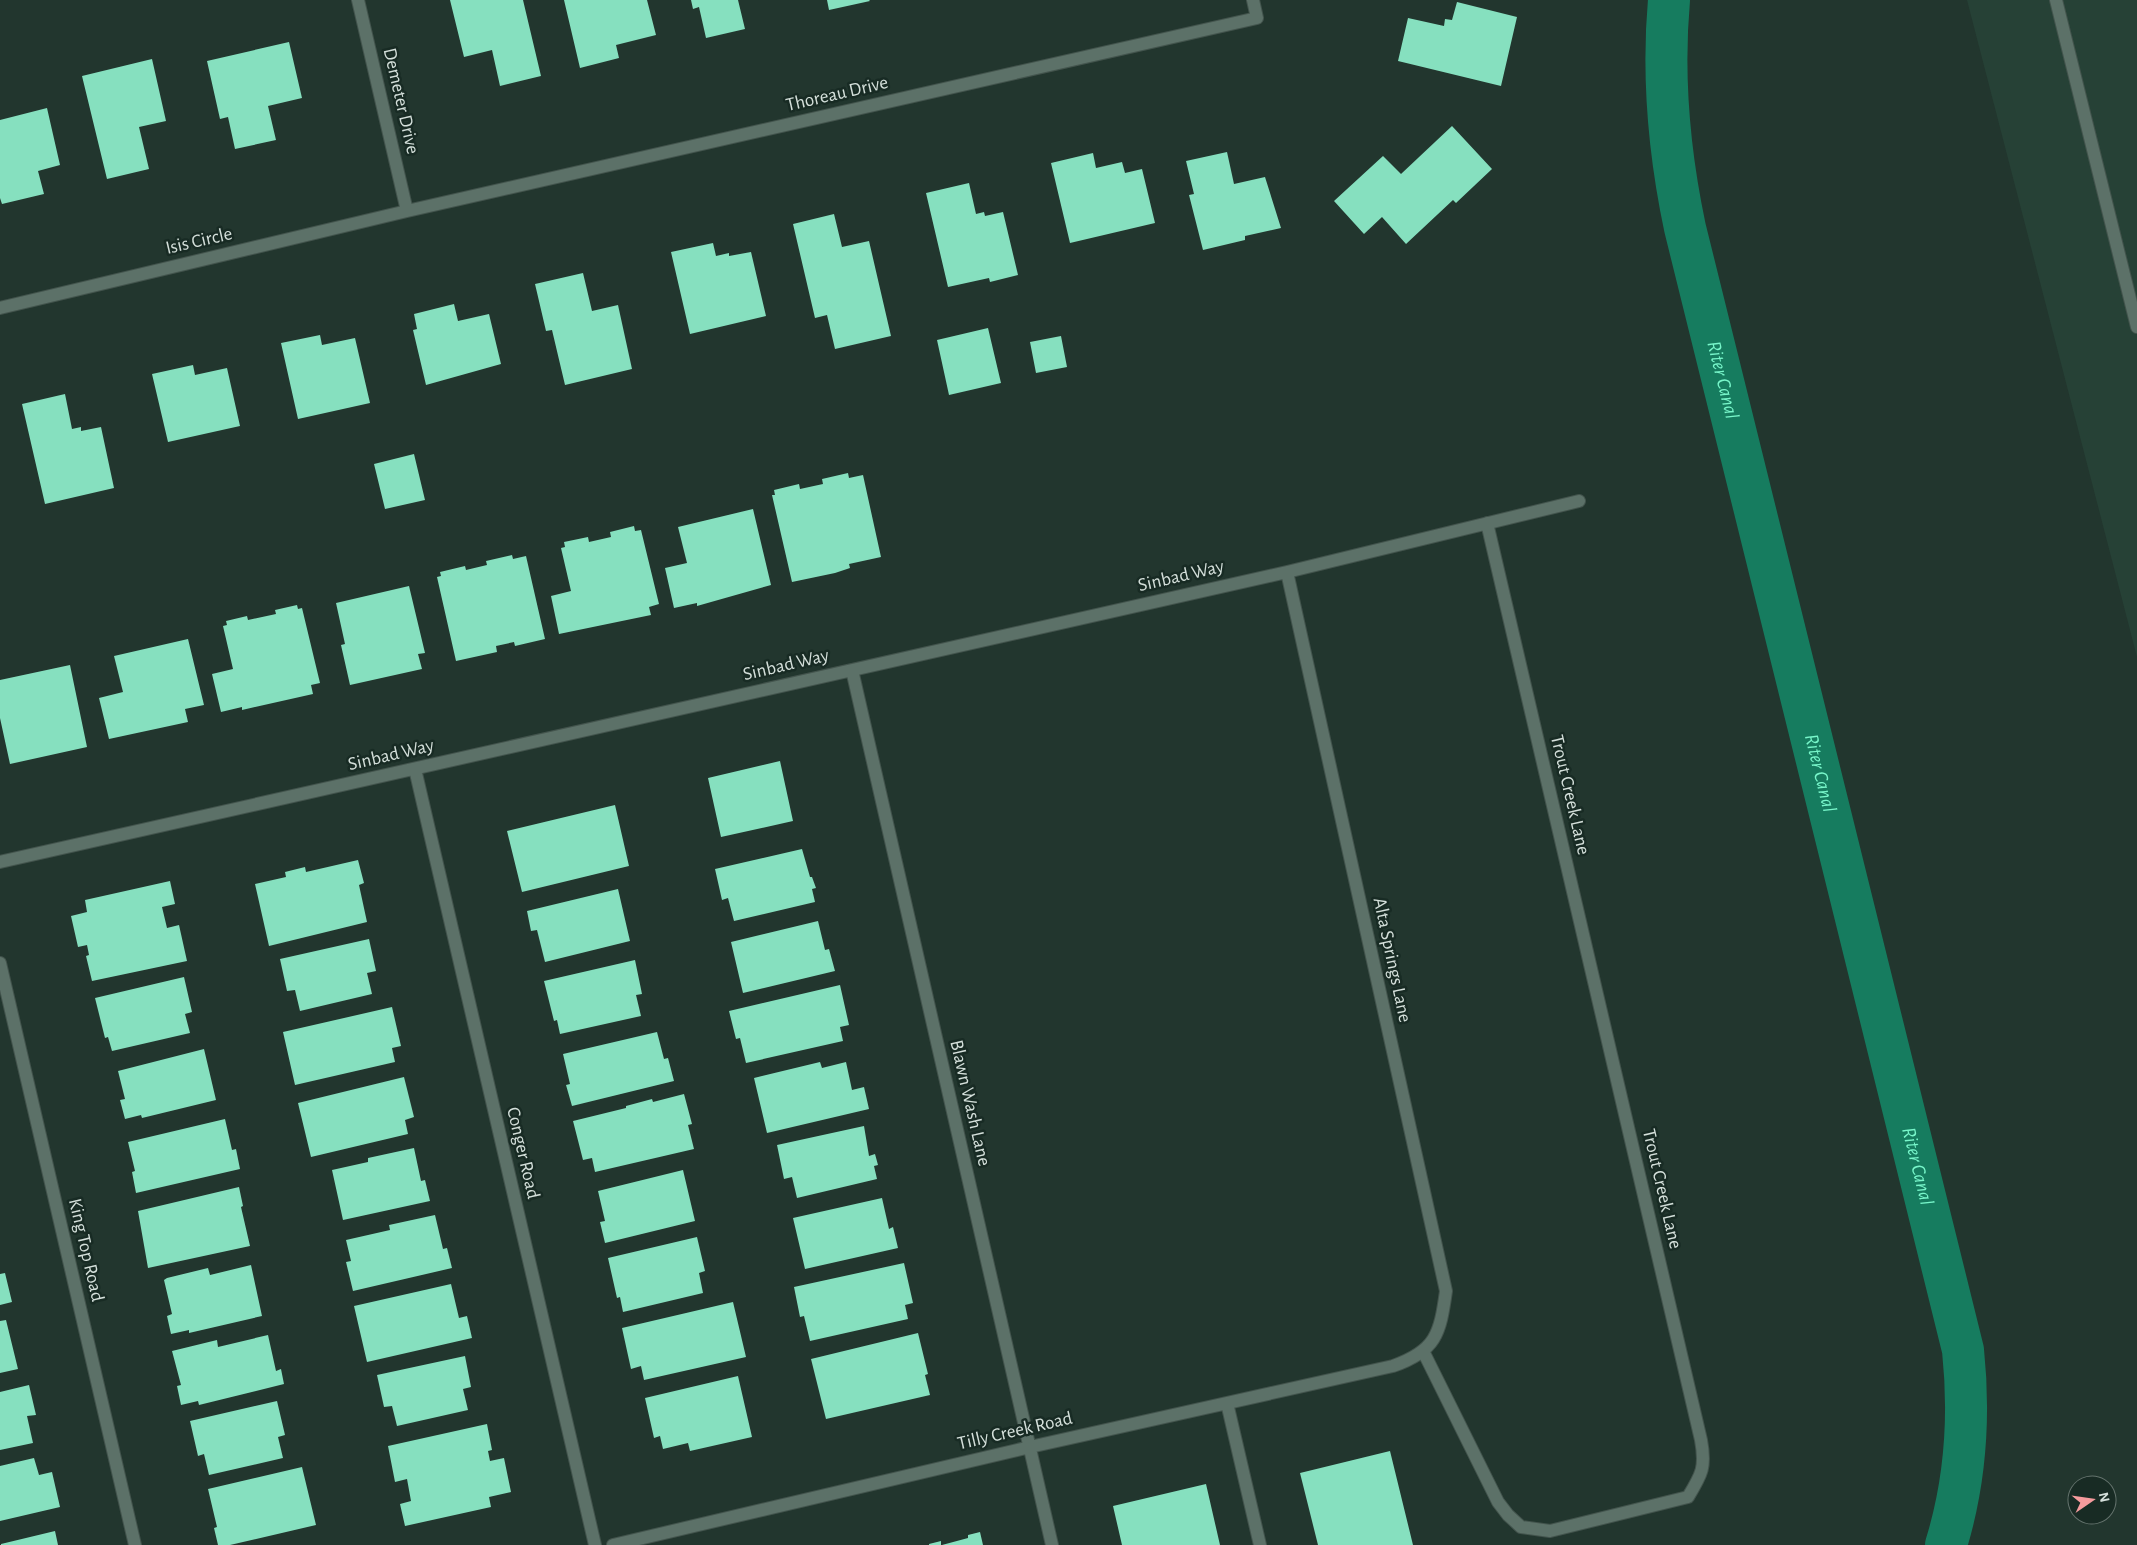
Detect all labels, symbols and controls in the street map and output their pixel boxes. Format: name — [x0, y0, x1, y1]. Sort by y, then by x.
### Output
street label: Demeter Drive — [380, 46, 422, 156]
street label: Thoreau Drive — [784, 73, 890, 115]
street label: Isis Circle — [164, 224, 234, 258]
water label: Riter Canal — [1703, 339, 1742, 421]
street label: Sinbad Way — [1136, 557, 1226, 595]
street label: Sinbad Way — [741, 646, 831, 684]
water label: Riter Canal — [1801, 732, 1839, 814]
street label: Trout Creek Lane — [1547, 733, 1593, 857]
street label: Sinbad Way — [346, 736, 436, 774]
street label: Alta Springs Lane — [1369, 896, 1415, 1024]
street label: Blawn Wash Lane — [946, 1038, 994, 1168]
street label: Conger Road — [503, 1105, 543, 1201]
water label: Riter Canal — [1898, 1125, 1937, 1207]
street label: Trout Creek Lane — [1639, 1127, 1685, 1251]
street label: King Top Road — [65, 1197, 107, 1304]
street label: Tilly Creek Road — [956, 1409, 1074, 1453]
north arrow — [2067, 1475, 2117, 1525]
text: N — [2096, 1491, 2112, 1504]

